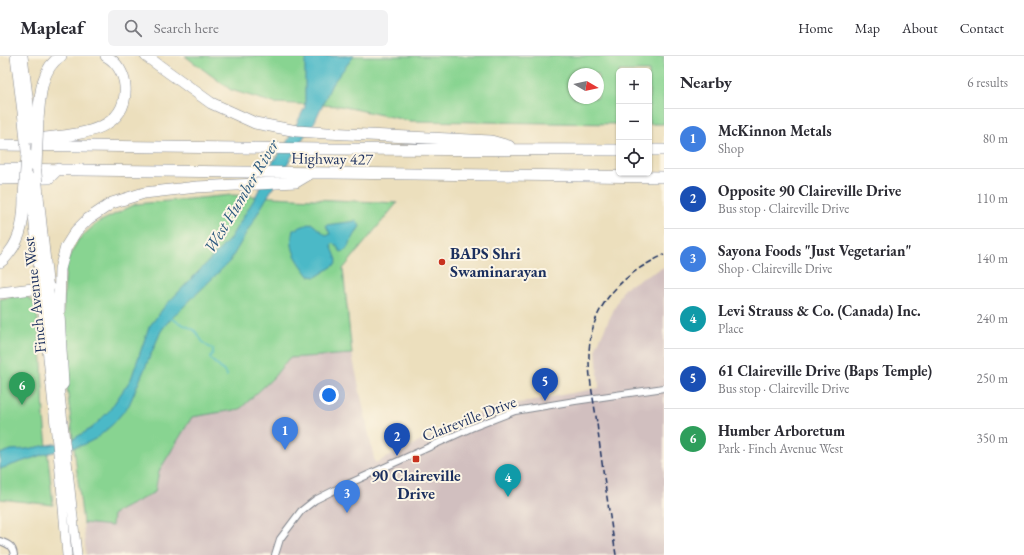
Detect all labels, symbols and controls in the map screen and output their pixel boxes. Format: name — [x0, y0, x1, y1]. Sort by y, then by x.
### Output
search box — [108, 10, 388, 46]
text: Mapleaf — [20, 15, 84, 40]
icon: search — [122, 17, 144, 39]
text: Search here — [154, 18, 219, 37]
text: Home — [798, 19, 833, 37]
text: Map — [855, 19, 880, 37]
text: About — [902, 19, 938, 37]
text: Contact — [960, 19, 1004, 37]
north arrow — [568, 68, 604, 104]
map controls — [616, 68, 652, 176]
button: + — [616, 68, 652, 104]
text: Nearby — [680, 71, 732, 93]
text: 6 results — [967, 74, 1008, 91]
button: − — [616, 104, 652, 140]
text: McKinnon Metals — [718, 121, 832, 140]
text: 1 — [690, 130, 696, 147]
text: 80 m — [983, 130, 1008, 147]
water label: West Humber River — [198, 134, 284, 257]
button: locate — [616, 140, 652, 176]
text: Shop — [718, 140, 744, 157]
street label: Highway 427 — [291, 147, 373, 170]
text: Opposite 90 Claireville Drive — [718, 181, 901, 200]
text: 2 — [690, 190, 696, 207]
text: 110 m — [977, 190, 1008, 207]
text: Bus stop · Claireville Drive — [718, 200, 849, 217]
street label: Finch Avenue West — [18, 236, 51, 354]
text: Sayona Foods "Just Vegetarian" — [718, 241, 911, 260]
place label: BAPS Shri Swaminarayan — [450, 243, 547, 282]
text: 3 — [690, 250, 696, 267]
text: 140 m — [977, 250, 1008, 267]
marker: BAPS Shri Swaminarayan — [437, 257, 447, 267]
text: Shop · Claireville Drive — [718, 260, 832, 277]
text: Levi Strauss & Co. (Canada) Inc. — [718, 301, 921, 320]
text: 4 — [690, 310, 696, 327]
text: 240 m — [977, 310, 1008, 327]
text: Place — [718, 320, 744, 337]
text: 61 Claireville Drive (Baps Temple) — [718, 361, 932, 380]
pin: 5 — [532, 368, 558, 401]
text: 5 — [690, 370, 696, 387]
text: 250 m — [977, 370, 1008, 387]
pin: 6 — [9, 372, 35, 405]
text: Bus stop · Claireville Drive — [718, 380, 849, 397]
your location — [319, 385, 339, 405]
street label: Claireville Drive — [419, 391, 519, 446]
pin: 1 — [272, 417, 298, 450]
text: Humber Arboretum — [718, 421, 845, 440]
pin: 2 — [384, 423, 410, 456]
text: 6 — [690, 430, 696, 447]
text: 350 m — [977, 430, 1008, 447]
text: Park · Finch Avenue West — [718, 440, 843, 457]
marker: 90 Claireville Drive — [411, 454, 421, 464]
pin: 4 — [495, 464, 521, 497]
place label: 90 Claireville Drive — [371, 465, 461, 504]
pin: 3 — [334, 480, 360, 513]

